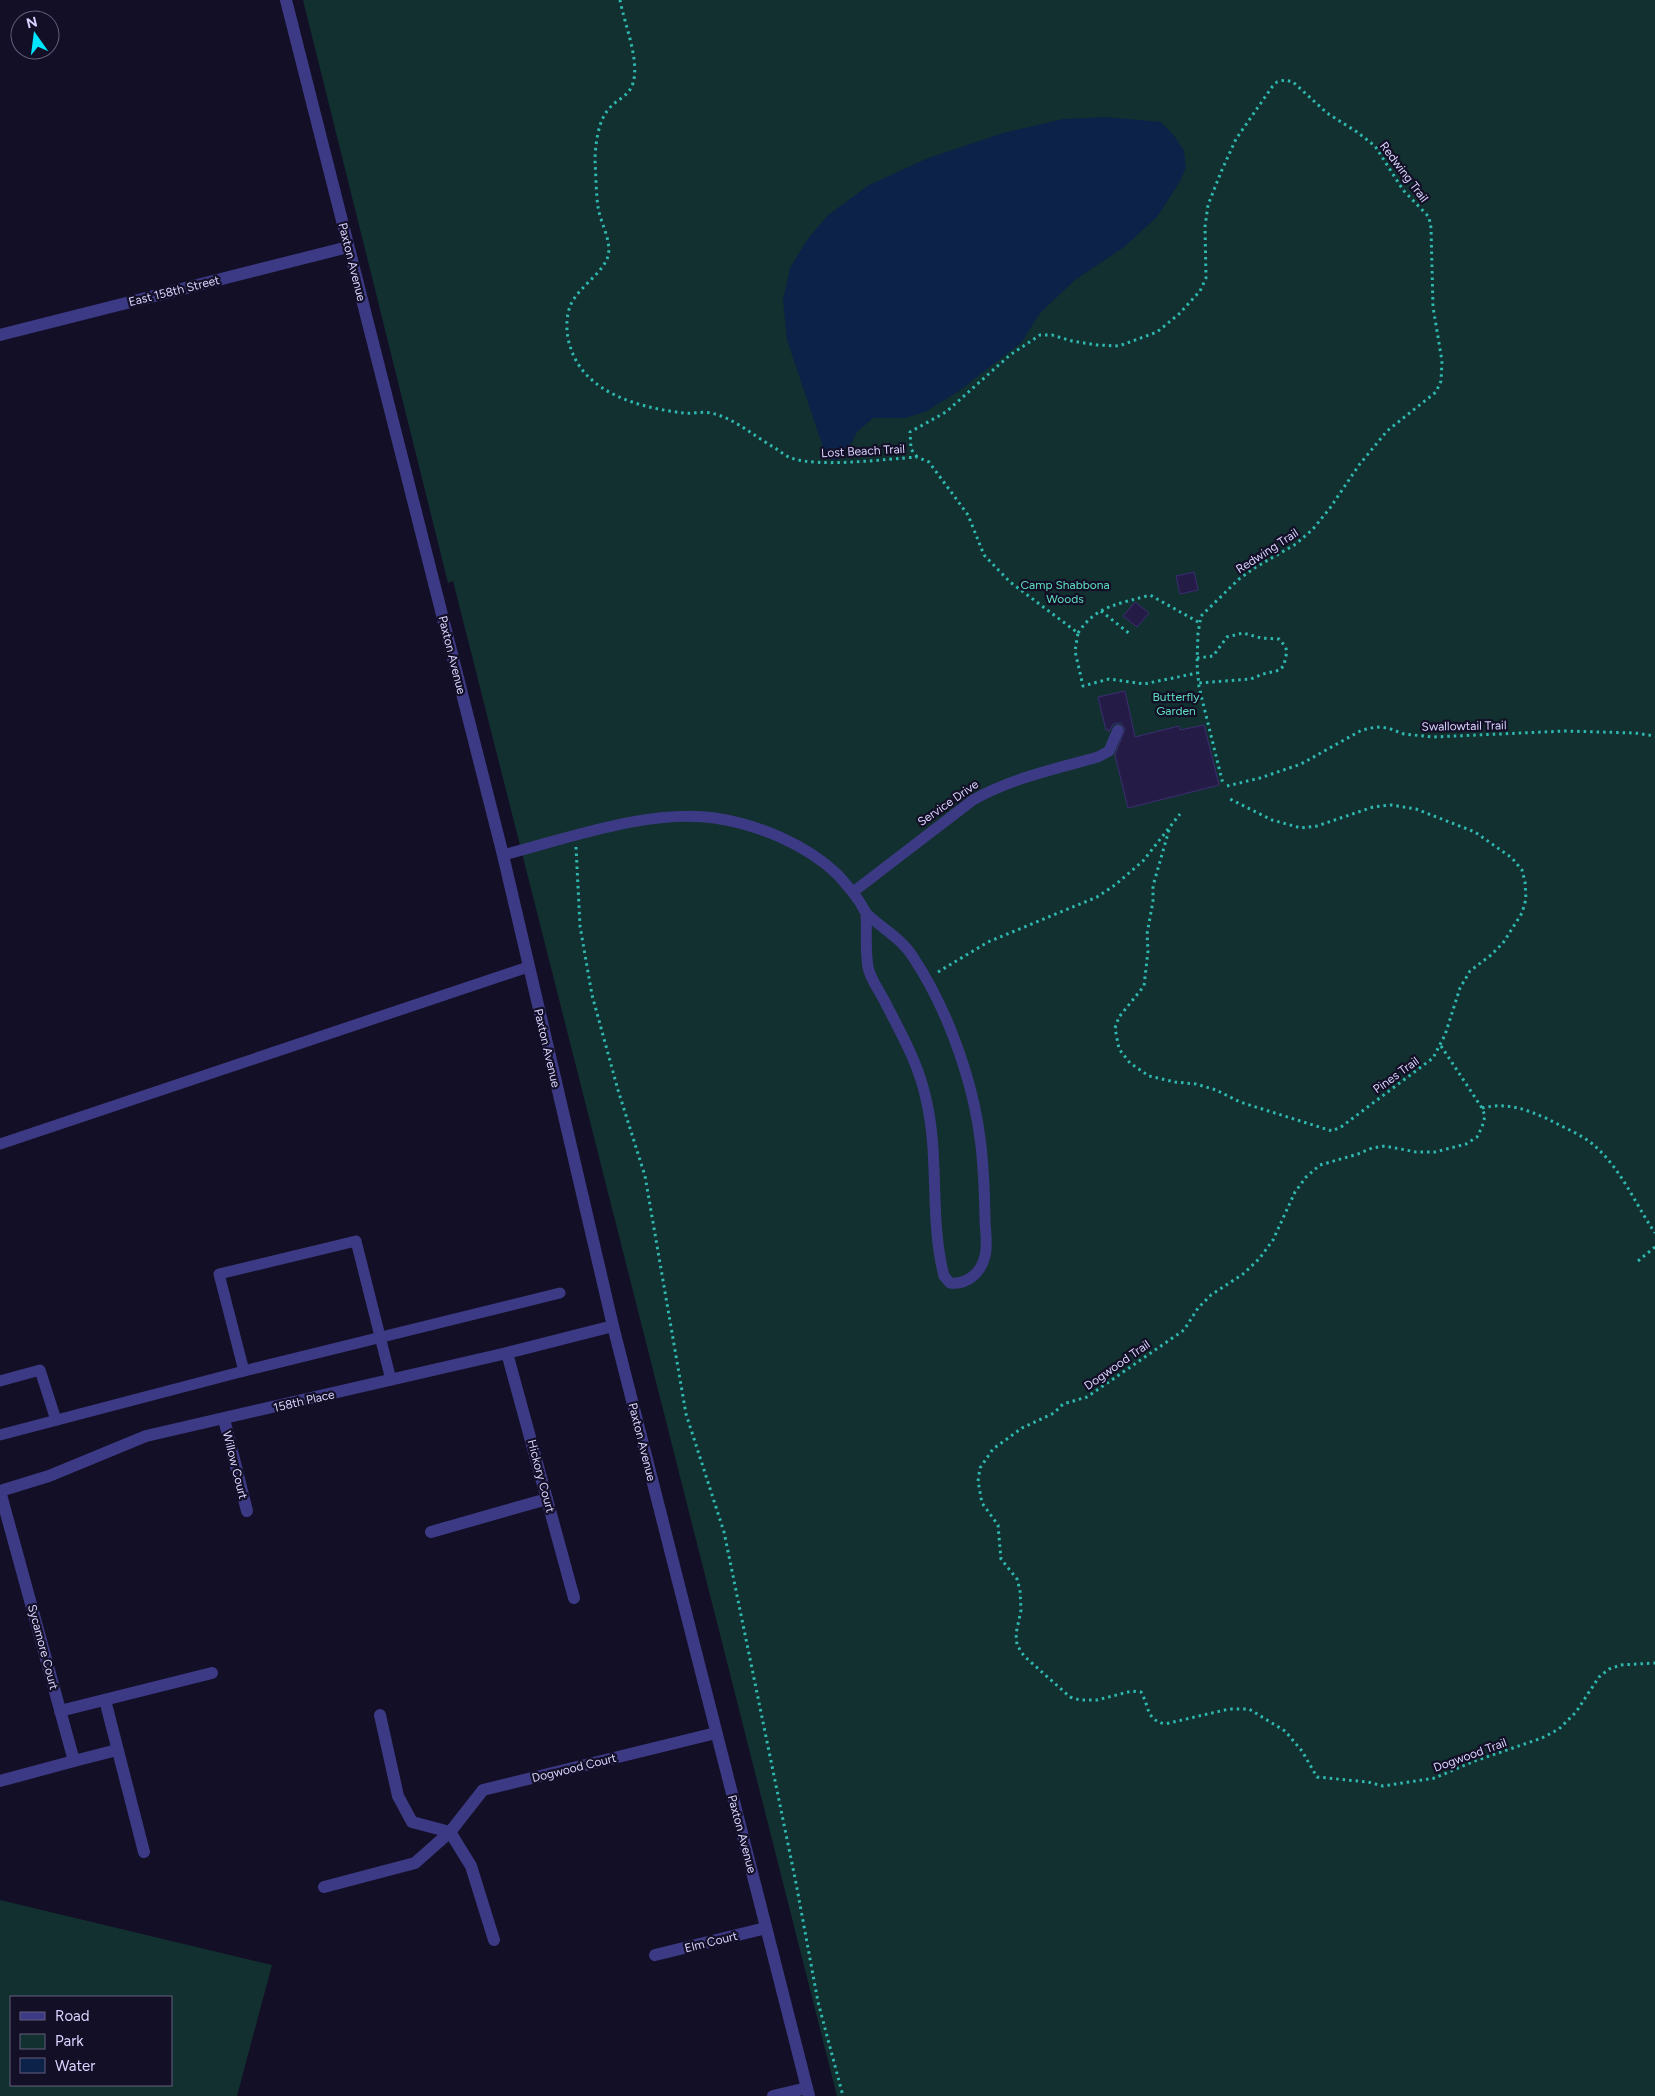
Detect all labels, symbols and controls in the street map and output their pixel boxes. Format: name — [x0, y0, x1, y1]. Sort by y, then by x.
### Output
north arrow — [10, 10, 60, 60]
text: N — [25, 13, 39, 32]
street label: Redwing Trail — [1377, 139, 1431, 205]
street label: Paxton Avenue — [335, 221, 369, 303]
street label: East 158th Street — [127, 273, 221, 309]
street label: Lost Beach Trail — [821, 442, 905, 460]
street label: Redwing Trail — [1233, 526, 1301, 576]
park label: Camp Shabbona Woods — [1020, 578, 1110, 606]
street label: Paxton Avenue — [435, 614, 469, 696]
park label: Butterfly Garden — [1152, 690, 1200, 718]
street label: Swallowtail Trail — [1421, 718, 1507, 734]
street label: Service Drive — [915, 777, 981, 829]
street label: Paxton Avenue — [531, 1007, 563, 1089]
street label: Pines Trail — [1370, 1054, 1422, 1096]
street label: Dogwood Trail — [1081, 1337, 1153, 1393]
street label: 158th Place — [272, 1387, 336, 1415]
street label: Paxton Avenue — [625, 1401, 659, 1483]
street label: Willow Court — [220, 1430, 250, 1501]
street label: Hickory Court — [525, 1438, 558, 1515]
street label: Sycamore Court — [25, 1603, 61, 1692]
street label: Dogwood Trail — [1431, 1735, 1509, 1775]
street label: Dogwood Court — [530, 1751, 618, 1785]
street label: Paxton Avenue — [725, 1793, 759, 1875]
street label: Elm Court — [683, 1929, 739, 1955]
legend — [10, 1996, 172, 2086]
text: Road — [55, 2007, 90, 2025]
text: Park — [55, 2032, 84, 2050]
text: Water — [55, 2057, 95, 2075]

